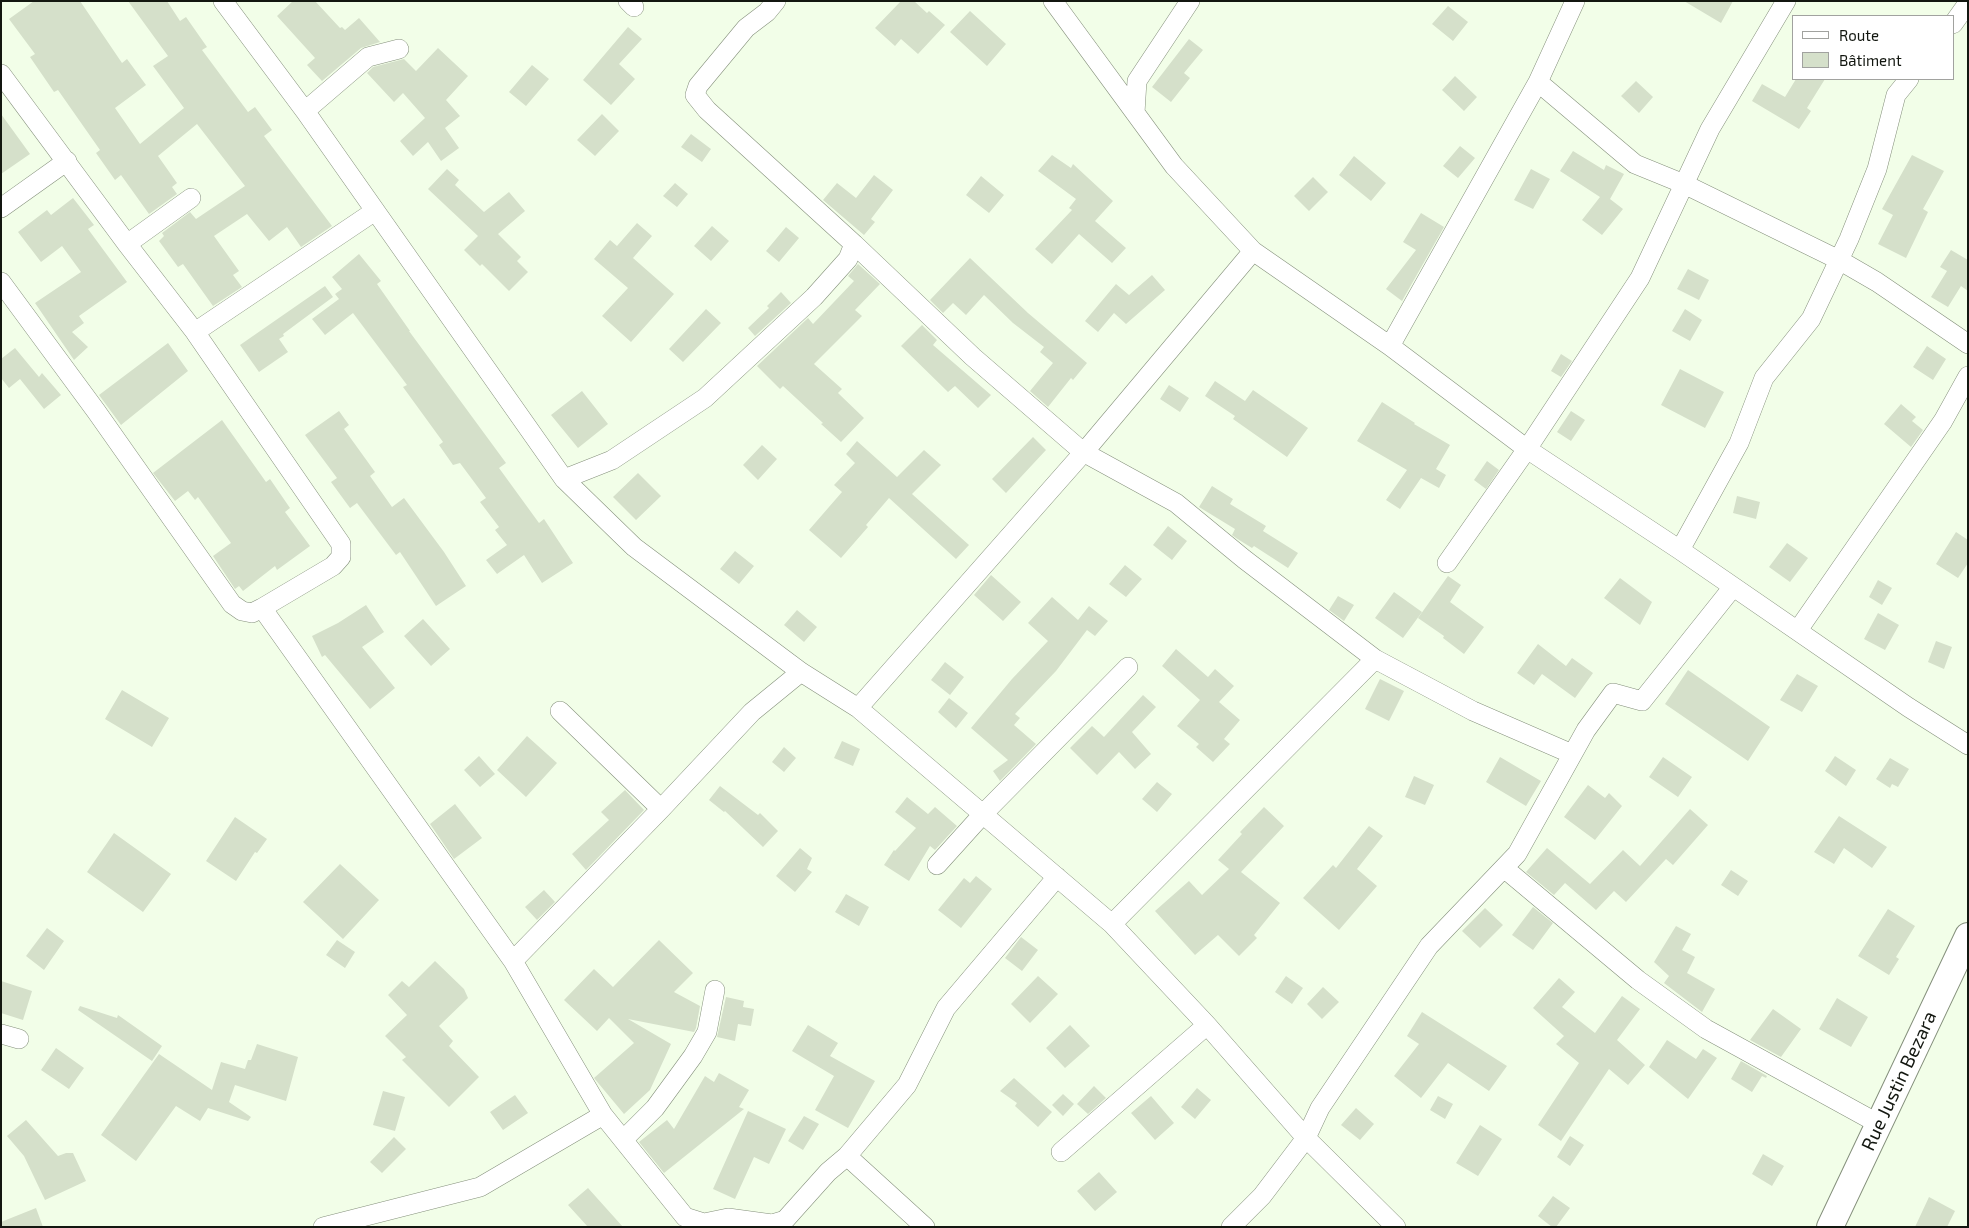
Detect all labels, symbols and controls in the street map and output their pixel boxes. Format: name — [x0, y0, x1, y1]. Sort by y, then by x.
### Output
legend — [1792, 15, 1954, 80]
text: Route — [1839, 26, 1879, 44]
text: Bâtiment — [1839, 51, 1902, 69]
street label: Rue Justin Bezara — [1857, 1008, 1941, 1154]

